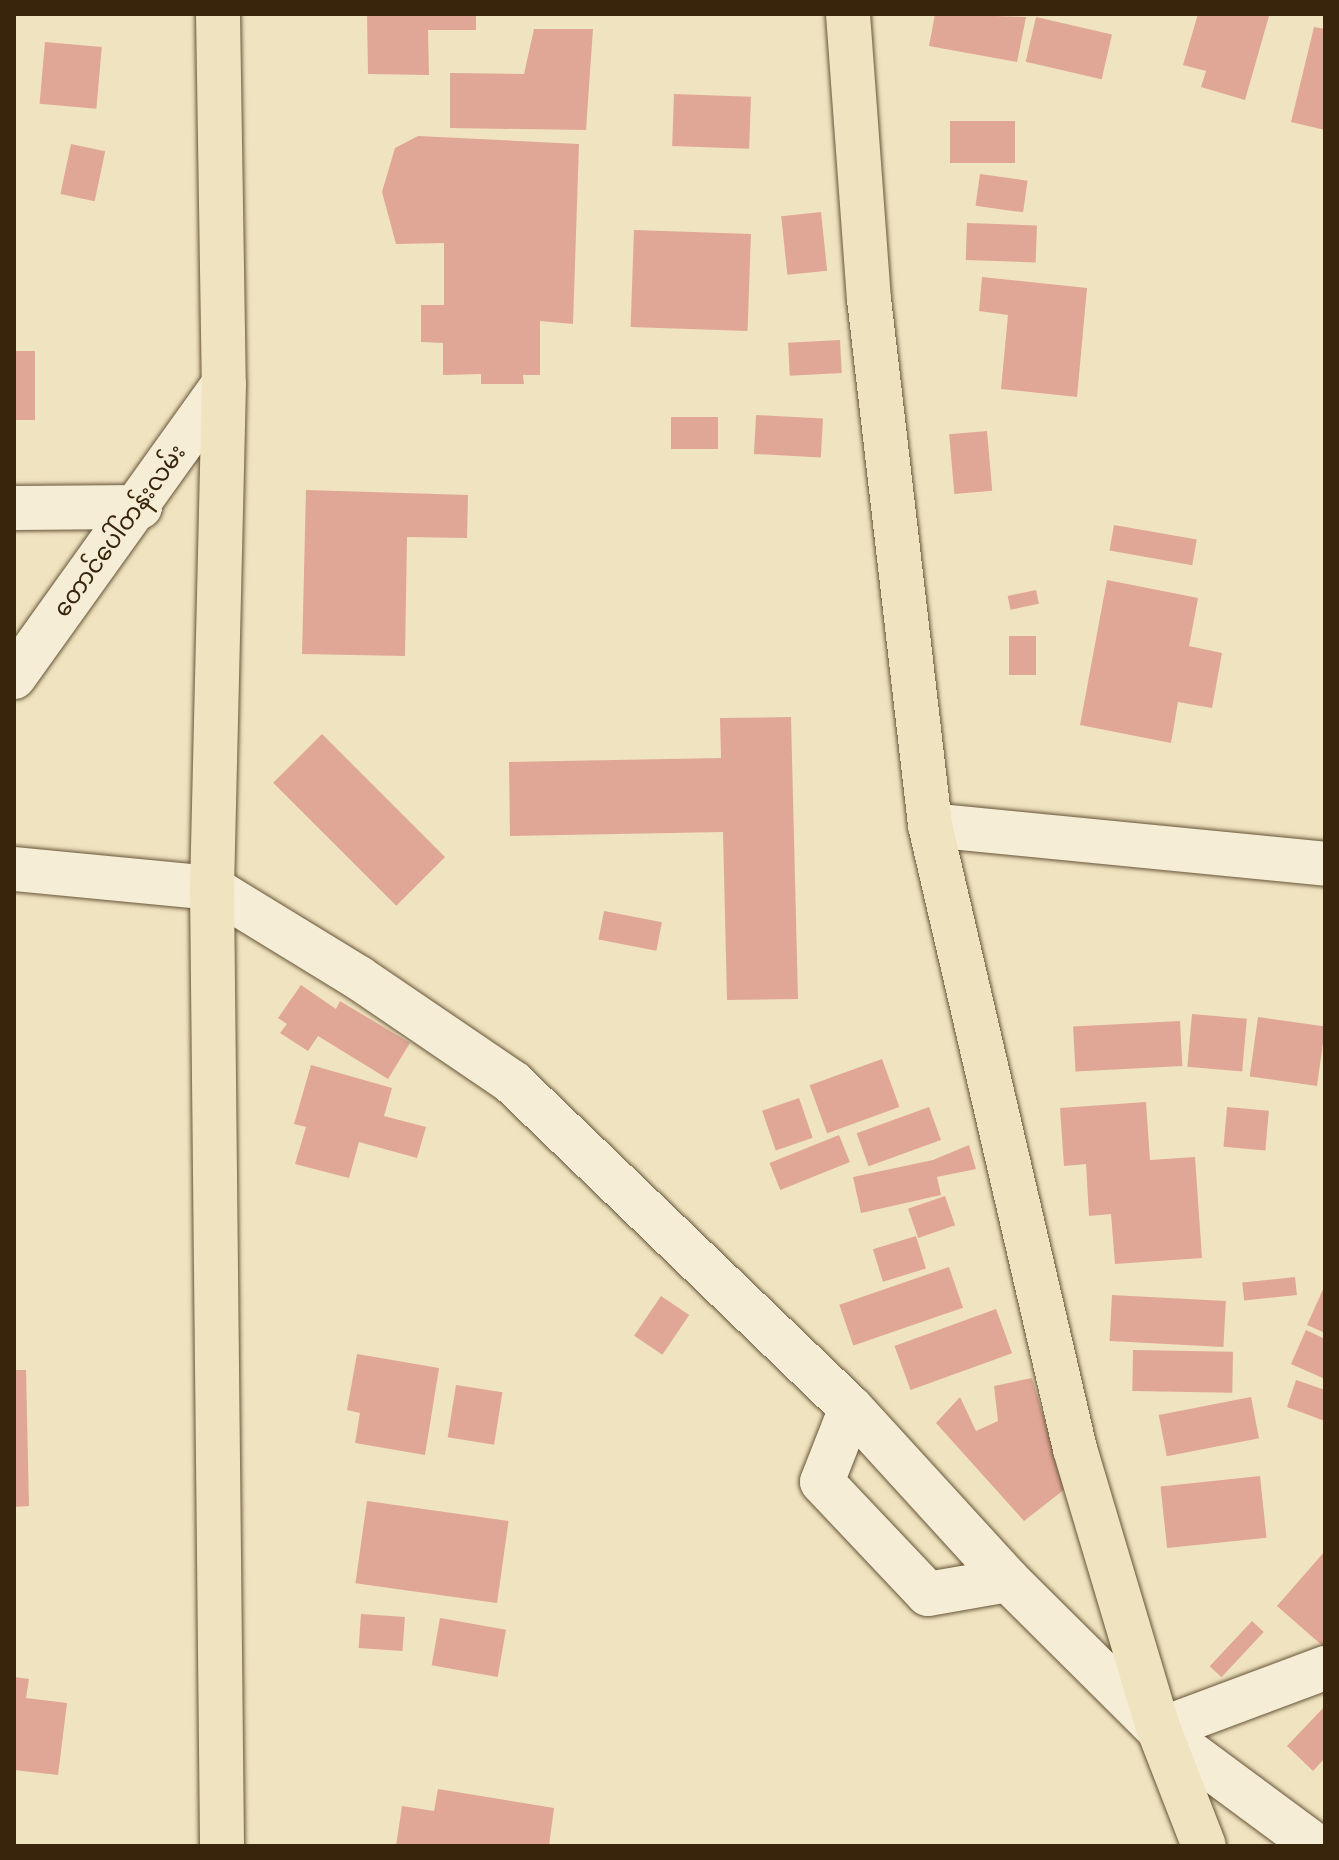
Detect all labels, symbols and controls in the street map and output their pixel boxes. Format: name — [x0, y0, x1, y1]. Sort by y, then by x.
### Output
street label: တောင်ပေါ်တန်းလမ်း — [48, 439, 192, 623]

